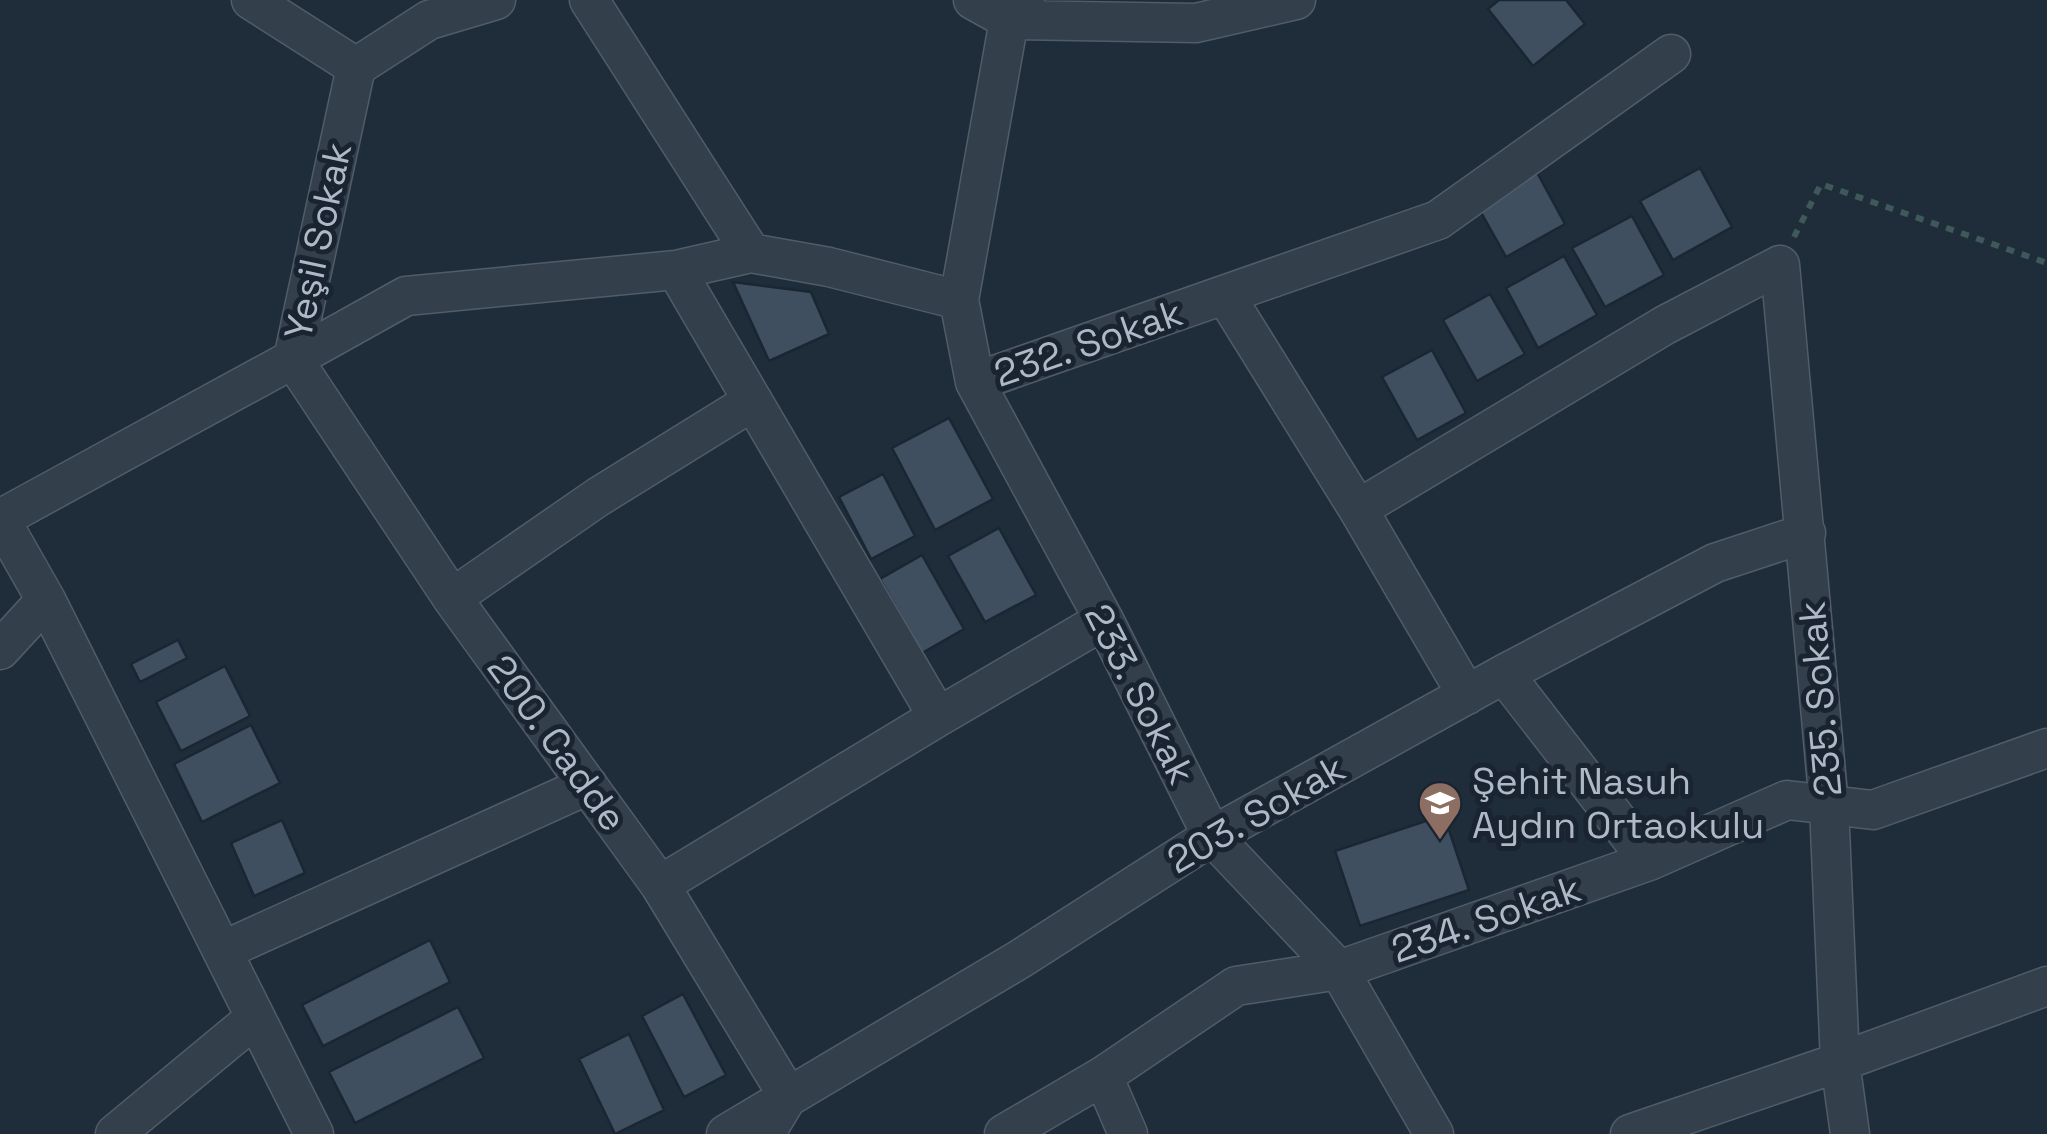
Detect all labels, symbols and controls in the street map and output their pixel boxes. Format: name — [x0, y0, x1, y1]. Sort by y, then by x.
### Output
street label: Yeşil Sokak — [274, 138, 362, 344]
street label: 232. Sokak — [988, 288, 1188, 398]
street label: 233. Sokak — [1074, 596, 1206, 792]
street label: 235. Sokak — [1788, 599, 1852, 799]
street label: 200. Cadde — [477, 645, 637, 841]
street label: 203. Sokak — [1159, 744, 1353, 884]
place label: Şehit Nasuh Aydın Ortaokulu — [1472, 757, 1764, 849]
school or university icon: Şehit Nasuh Aydın Ortaokulu — [1417, 780, 1463, 841]
street label: 234. Sokak — [1385, 864, 1587, 974]

